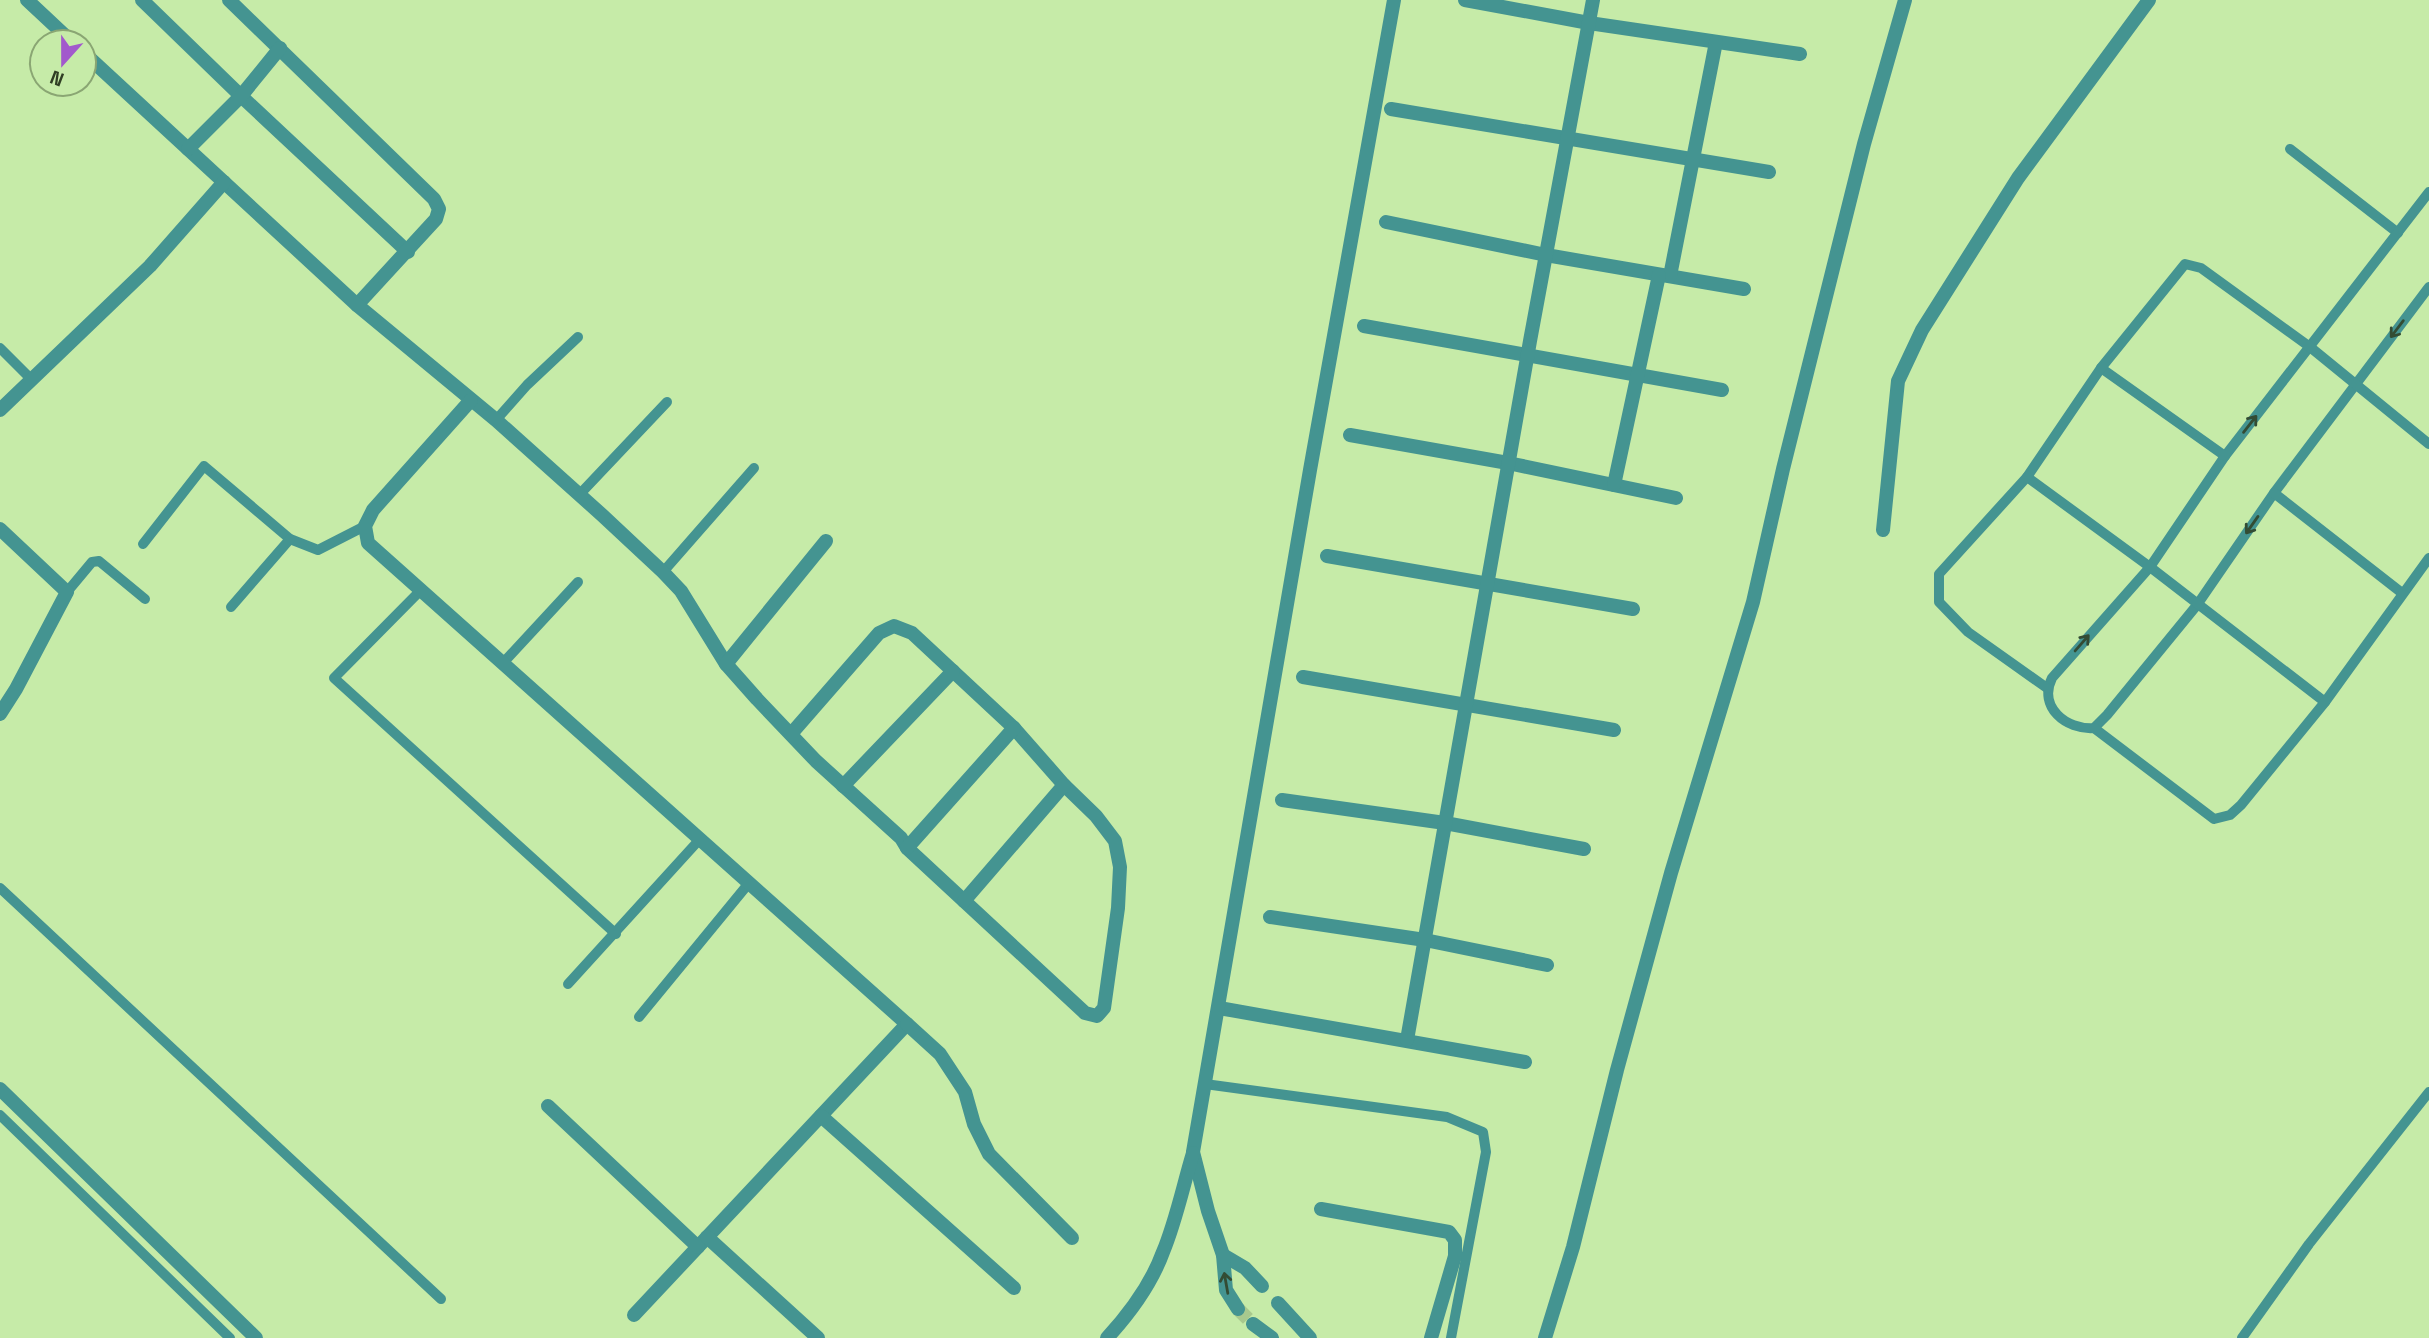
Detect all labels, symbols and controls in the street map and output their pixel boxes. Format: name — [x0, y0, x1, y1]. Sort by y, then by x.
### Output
north arrow — [28, 28, 98, 98]
text: N — [47, 64, 68, 92]
one-way arrow — [2390, 319, 2404, 338]
one-way arrow — [2242, 416, 2257, 434]
one-way arrow — [2245, 515, 2259, 534]
one-way arrow — [2074, 635, 2090, 653]
one-way arrow — [1219, 1272, 1232, 1295]

